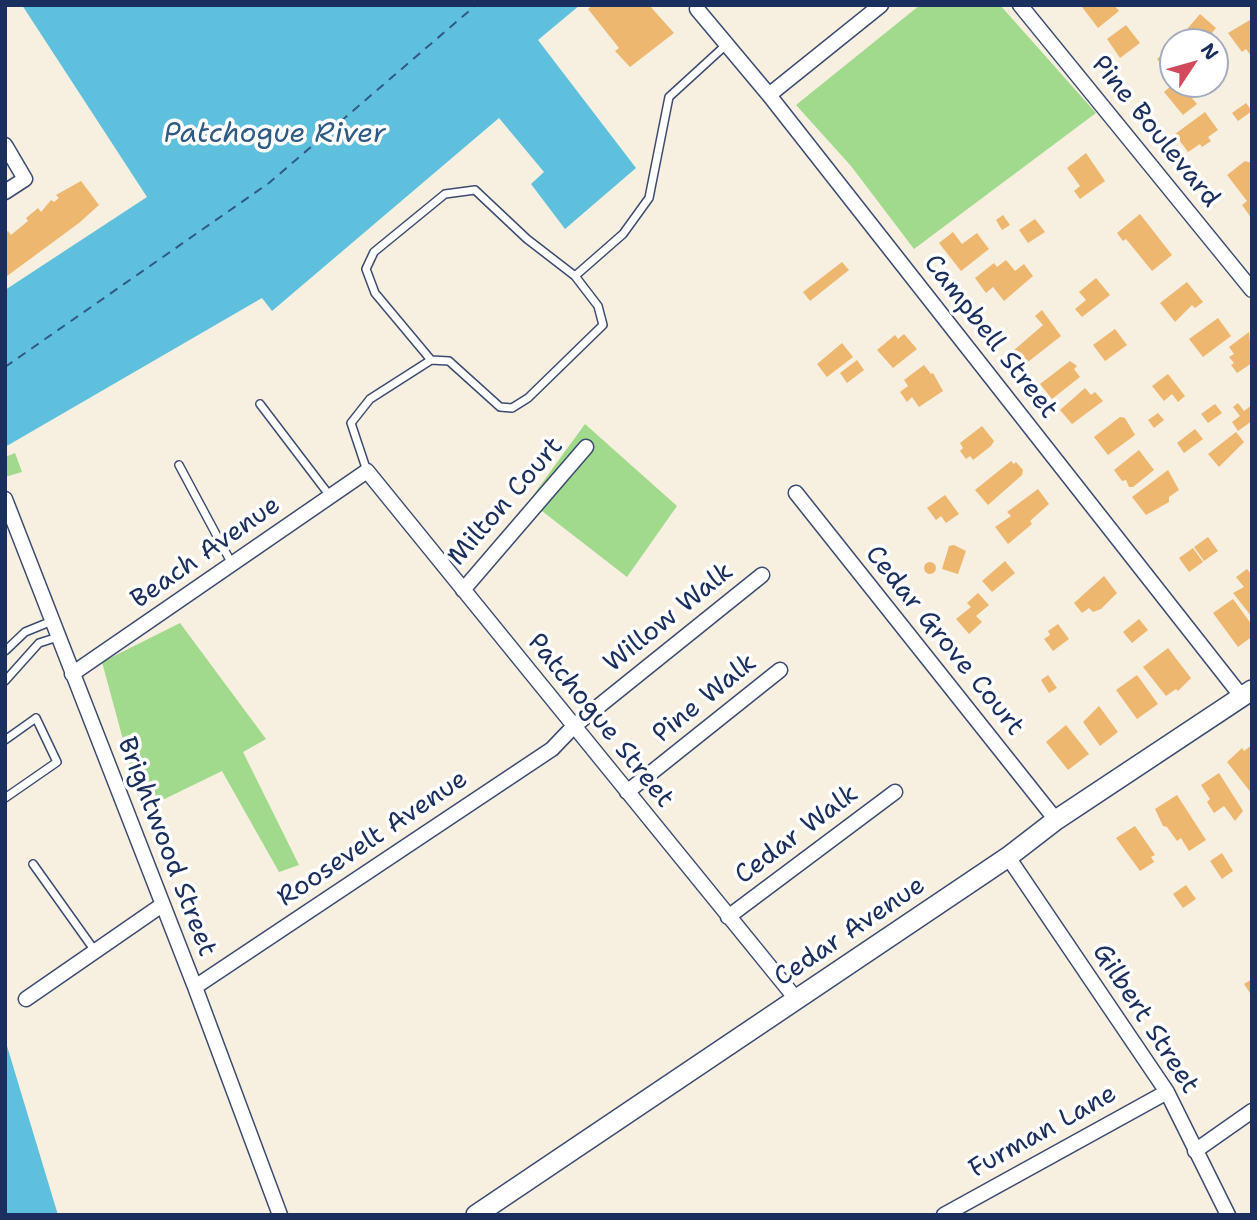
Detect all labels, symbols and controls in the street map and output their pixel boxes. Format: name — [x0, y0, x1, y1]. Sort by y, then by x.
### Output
north arrow — [1159, 28, 1229, 98]
text: N — [1195, 38, 1224, 65]
street label: Pine Boulevard — [1084, 50, 1226, 214]
water label: Patchogue River — [164, 118, 386, 152]
street label: Campbell Street — [916, 249, 1064, 425]
street label: Milton Court — [442, 432, 570, 572]
street label: Beach Avenue — [125, 490, 287, 616]
street label: Cedar Grove Court — [858, 540, 1030, 742]
street label: Willow Walk — [598, 556, 740, 680]
street label: Patchogue Street — [520, 628, 680, 814]
street label: Pine Walk — [647, 648, 763, 750]
street label: Brightwood Street — [110, 733, 222, 961]
street label: Roosevelt Avenue — [272, 764, 474, 914]
street label: Cedar Walk — [729, 779, 865, 891]
street label: Cedar Avenue — [769, 870, 931, 994]
street label: Gilbert Street — [1085, 938, 1205, 1100]
street label: Furman Lane — [964, 1079, 1122, 1185]

